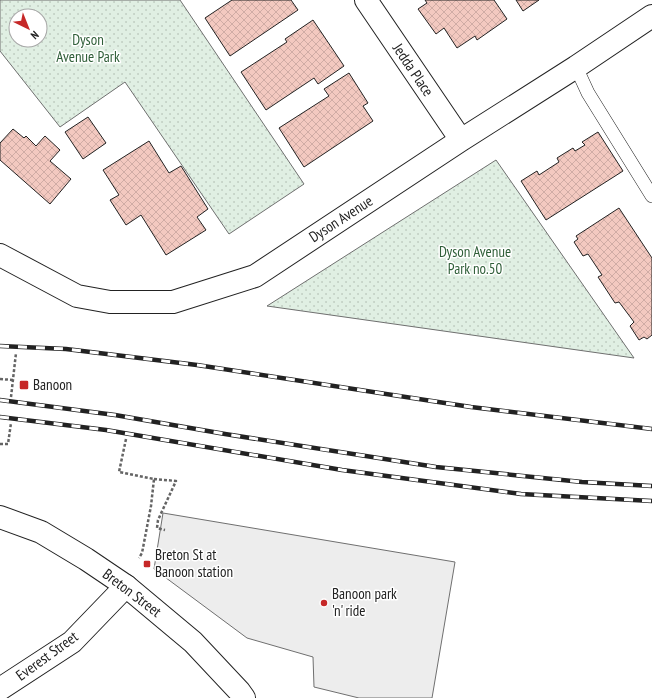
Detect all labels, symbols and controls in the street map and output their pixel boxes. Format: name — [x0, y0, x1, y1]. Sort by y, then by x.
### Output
north arrow — [8, 8, 48, 48]
text: N — [28, 28, 42, 42]
park label: Dyson Avenue Park — [56, 30, 120, 66]
street label: Jedda Place — [388, 39, 438, 100]
street label: Dyson Avenue — [305, 191, 376, 246]
park label: Dyson Avenue Park no.50 — [439, 242, 511, 278]
place label: Banoon — [33, 375, 72, 394]
marker: Banoon — [18, 379, 30, 391]
place label: Breton St at Banoon station — [155, 545, 233, 581]
marker: Breton St at Banoon station — [142, 559, 152, 569]
street label: Breton Street — [99, 564, 165, 621]
place label: Banoon park 'n' ride — [332, 584, 397, 620]
marker: Banoon park 'n' ride — [319, 598, 329, 608]
street label: Everest Street — [12, 627, 81, 684]

